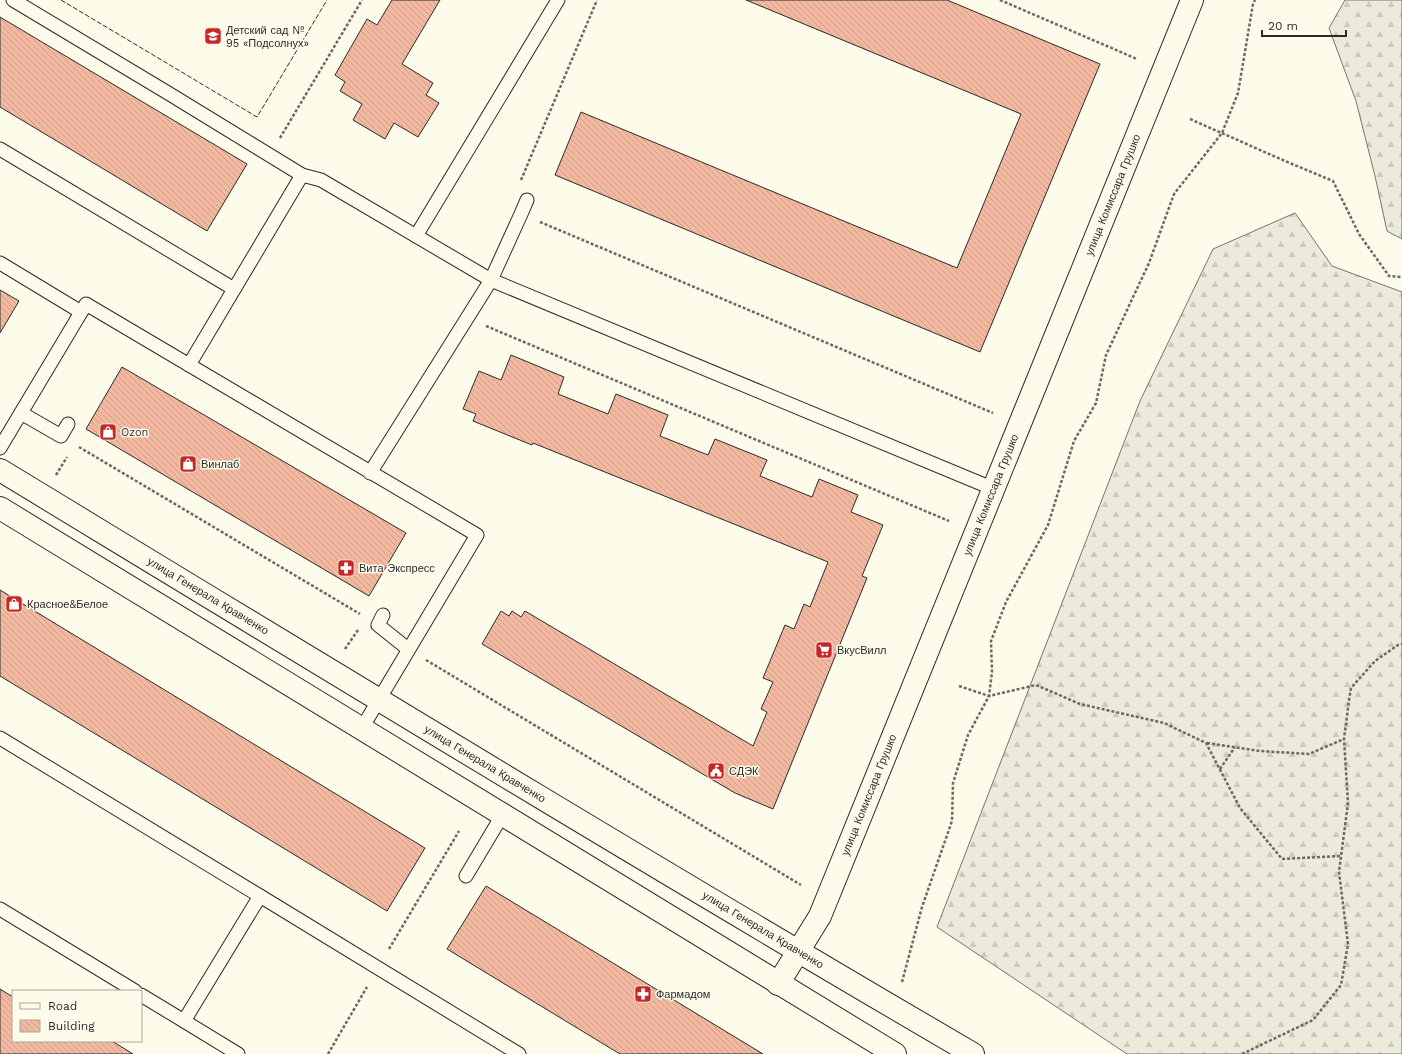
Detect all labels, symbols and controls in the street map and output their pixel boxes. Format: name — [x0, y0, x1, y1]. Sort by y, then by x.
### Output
scale bar — [1262, 12, 1346, 38]
text: 20 m — [1268, 19, 1298, 33]
place label: Детский сад № 95 «Подсолнух» — [226, 24, 309, 50]
school or university icon: Детский сад № 95 «Подсолнух» — [203, 26, 223, 46]
street label: улица Комиссара Грушко — [1083, 132, 1143, 258]
shop icon: Ozon — [98, 422, 118, 442]
place label: Ozon — [121, 426, 148, 439]
street label: улица Комиссара Грушко — [961, 432, 1021, 558]
shop icon: Винлаб — [178, 454, 198, 474]
place label: Винлаб — [201, 458, 239, 471]
street label: улица Генерала Кравченко — [145, 555, 271, 637]
pharmacy icon: Вита Экспресс — [336, 558, 356, 578]
place label: Вита Экспресс — [359, 562, 435, 575]
shop icon: Красное&Белое — [4, 594, 24, 614]
place label: Красное&Белое — [27, 598, 108, 611]
supermarket icon: ВкусВилл — [814, 640, 834, 660]
place label: ВкусВилл — [837, 644, 886, 657]
street label: улица Генерала Кравченко — [422, 723, 548, 805]
street label: улица Комиссара Грушко — [839, 732, 899, 858]
public building icon: СДЭК — [706, 761, 726, 781]
place label: СДЭК — [729, 765, 759, 778]
street label: улица Генерала Кравченко — [700, 889, 826, 971]
pharmacy icon: Фармадом — [633, 984, 653, 1004]
place label: Фармадом — [656, 988, 710, 1001]
legend — [12, 990, 142, 1042]
text: Road — [48, 999, 77, 1013]
text: Building — [48, 1019, 95, 1033]

